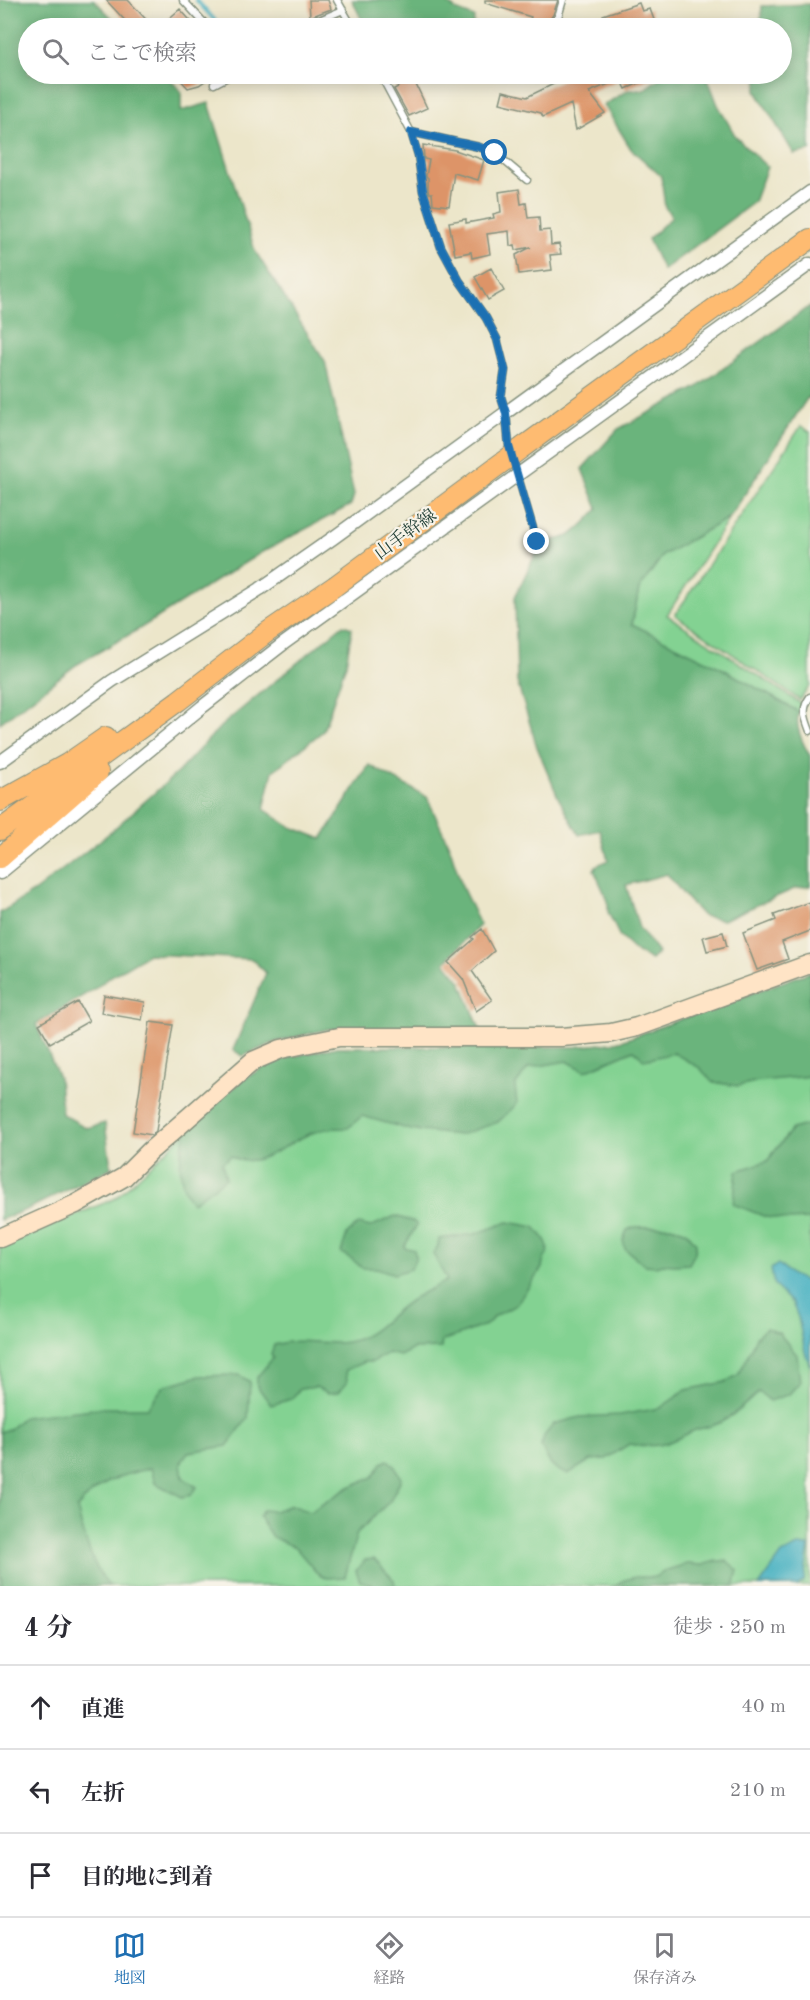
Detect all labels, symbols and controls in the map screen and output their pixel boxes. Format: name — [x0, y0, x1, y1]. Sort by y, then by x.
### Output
search box — [18, 18, 792, 84]
icon: search — [39, 35, 72, 68]
text: ここで検索 — [87, 43, 197, 65]
route start — [481, 139, 507, 165]
street label: 山手幹線 — [370, 505, 440, 563]
route end — [523, 528, 549, 554]
text: 4 分 — [24, 1616, 72, 1642]
text: 徒歩 · 250 m — [673, 1618, 786, 1638]
icon: ahead — [24, 1691, 57, 1724]
text: 40 m — [741, 1697, 786, 1717]
text: 直進 — [81, 1699, 125, 1721]
icon: left — [24, 1775, 57, 1808]
text: 210 m — [730, 1781, 786, 1801]
text: 左折 — [81, 1783, 125, 1805]
icon: arrive — [24, 1859, 57, 1892]
text: 目的地に到着 — [81, 1867, 213, 1889]
tab: 地図 — [113, 1929, 146, 1989]
tab: 経路 — [373, 1929, 406, 1989]
tab: 保存済み — [633, 1929, 697, 1989]

